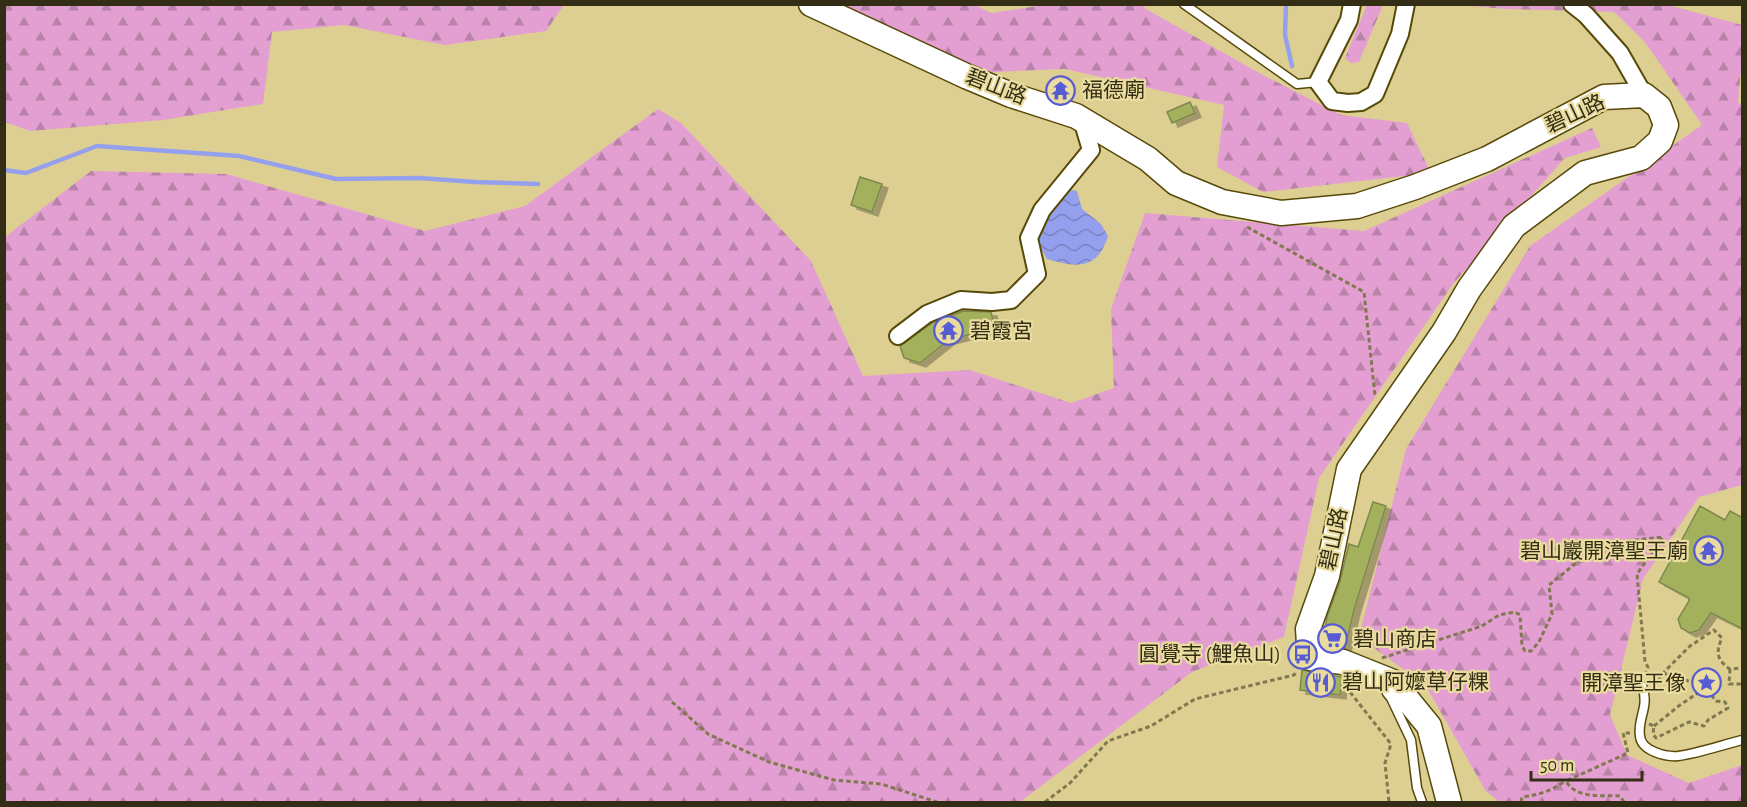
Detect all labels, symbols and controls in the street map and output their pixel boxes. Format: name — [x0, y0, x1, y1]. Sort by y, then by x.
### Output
street label: 碧山路 — [963, 65, 1030, 108]
temple icon: 福德廟 — [1045, 74, 1077, 106]
place label: 福德廟 — [1082, 79, 1145, 101]
street label: 碧山路 — [1542, 90, 1608, 137]
temple icon: 碧霞宮 — [933, 315, 965, 347]
place label: 碧霞宮 — [970, 320, 1033, 342]
street label: 碧山路 — [1316, 506, 1351, 572]
temple icon: 碧山巖開漳聖王廟 — [1693, 535, 1725, 567]
place label: 碧山巖開漳聖王廟 — [1520, 540, 1688, 562]
supermarket icon: 碧山商店 — [1316, 623, 1348, 655]
place label: 碧山商店 — [1353, 628, 1437, 650]
bus stop icon: 圓覺寺 (鯉魚山) — [1286, 638, 1318, 670]
place label: 圓覺寺 (鯉魚山) — [1139, 643, 1281, 665]
restaurant icon: 碧山阿嬤草仔粿 — [1305, 666, 1337, 698]
place icon: 開漳聖王像 — [1691, 667, 1723, 699]
place label: 碧山阿嬤草仔粿 — [1342, 671, 1489, 693]
place label: 開漳聖王像 — [1581, 672, 1686, 694]
scale bar — [1531, 744, 1642, 782]
text: 50 m — [1540, 757, 1574, 775]

